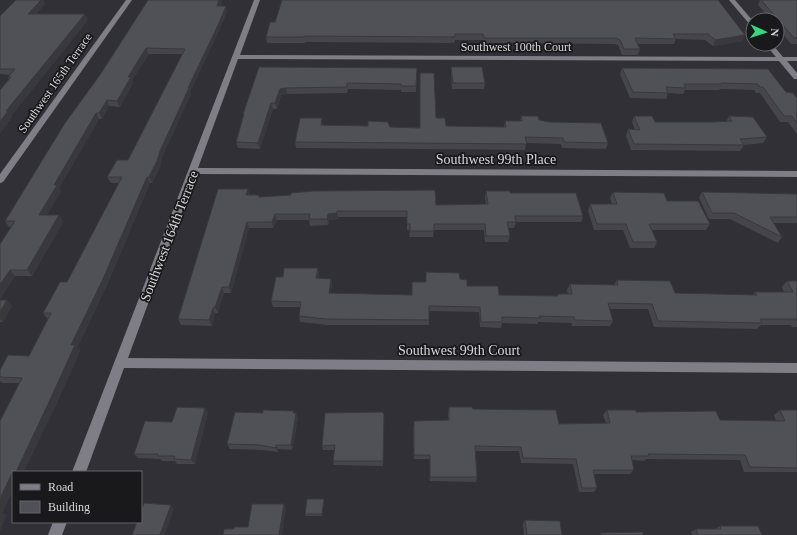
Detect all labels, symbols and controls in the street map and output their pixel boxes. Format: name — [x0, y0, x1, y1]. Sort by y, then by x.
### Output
north arrow — [745, 12, 785, 52]
text: N — [769, 28, 781, 37]
street label: Southwest 165th Terrace — [15, 30, 95, 136]
street label: Southwest 100th Court — [461, 40, 572, 54]
street label: Southwest 99th Place — [436, 152, 556, 167]
street label: Southwest 164th Terrace — [138, 169, 201, 304]
street label: Southwest 99th Court — [398, 343, 520, 358]
legend — [12, 471, 142, 523]
text: Road — [48, 480, 73, 494]
text: Building — [48, 500, 90, 514]

